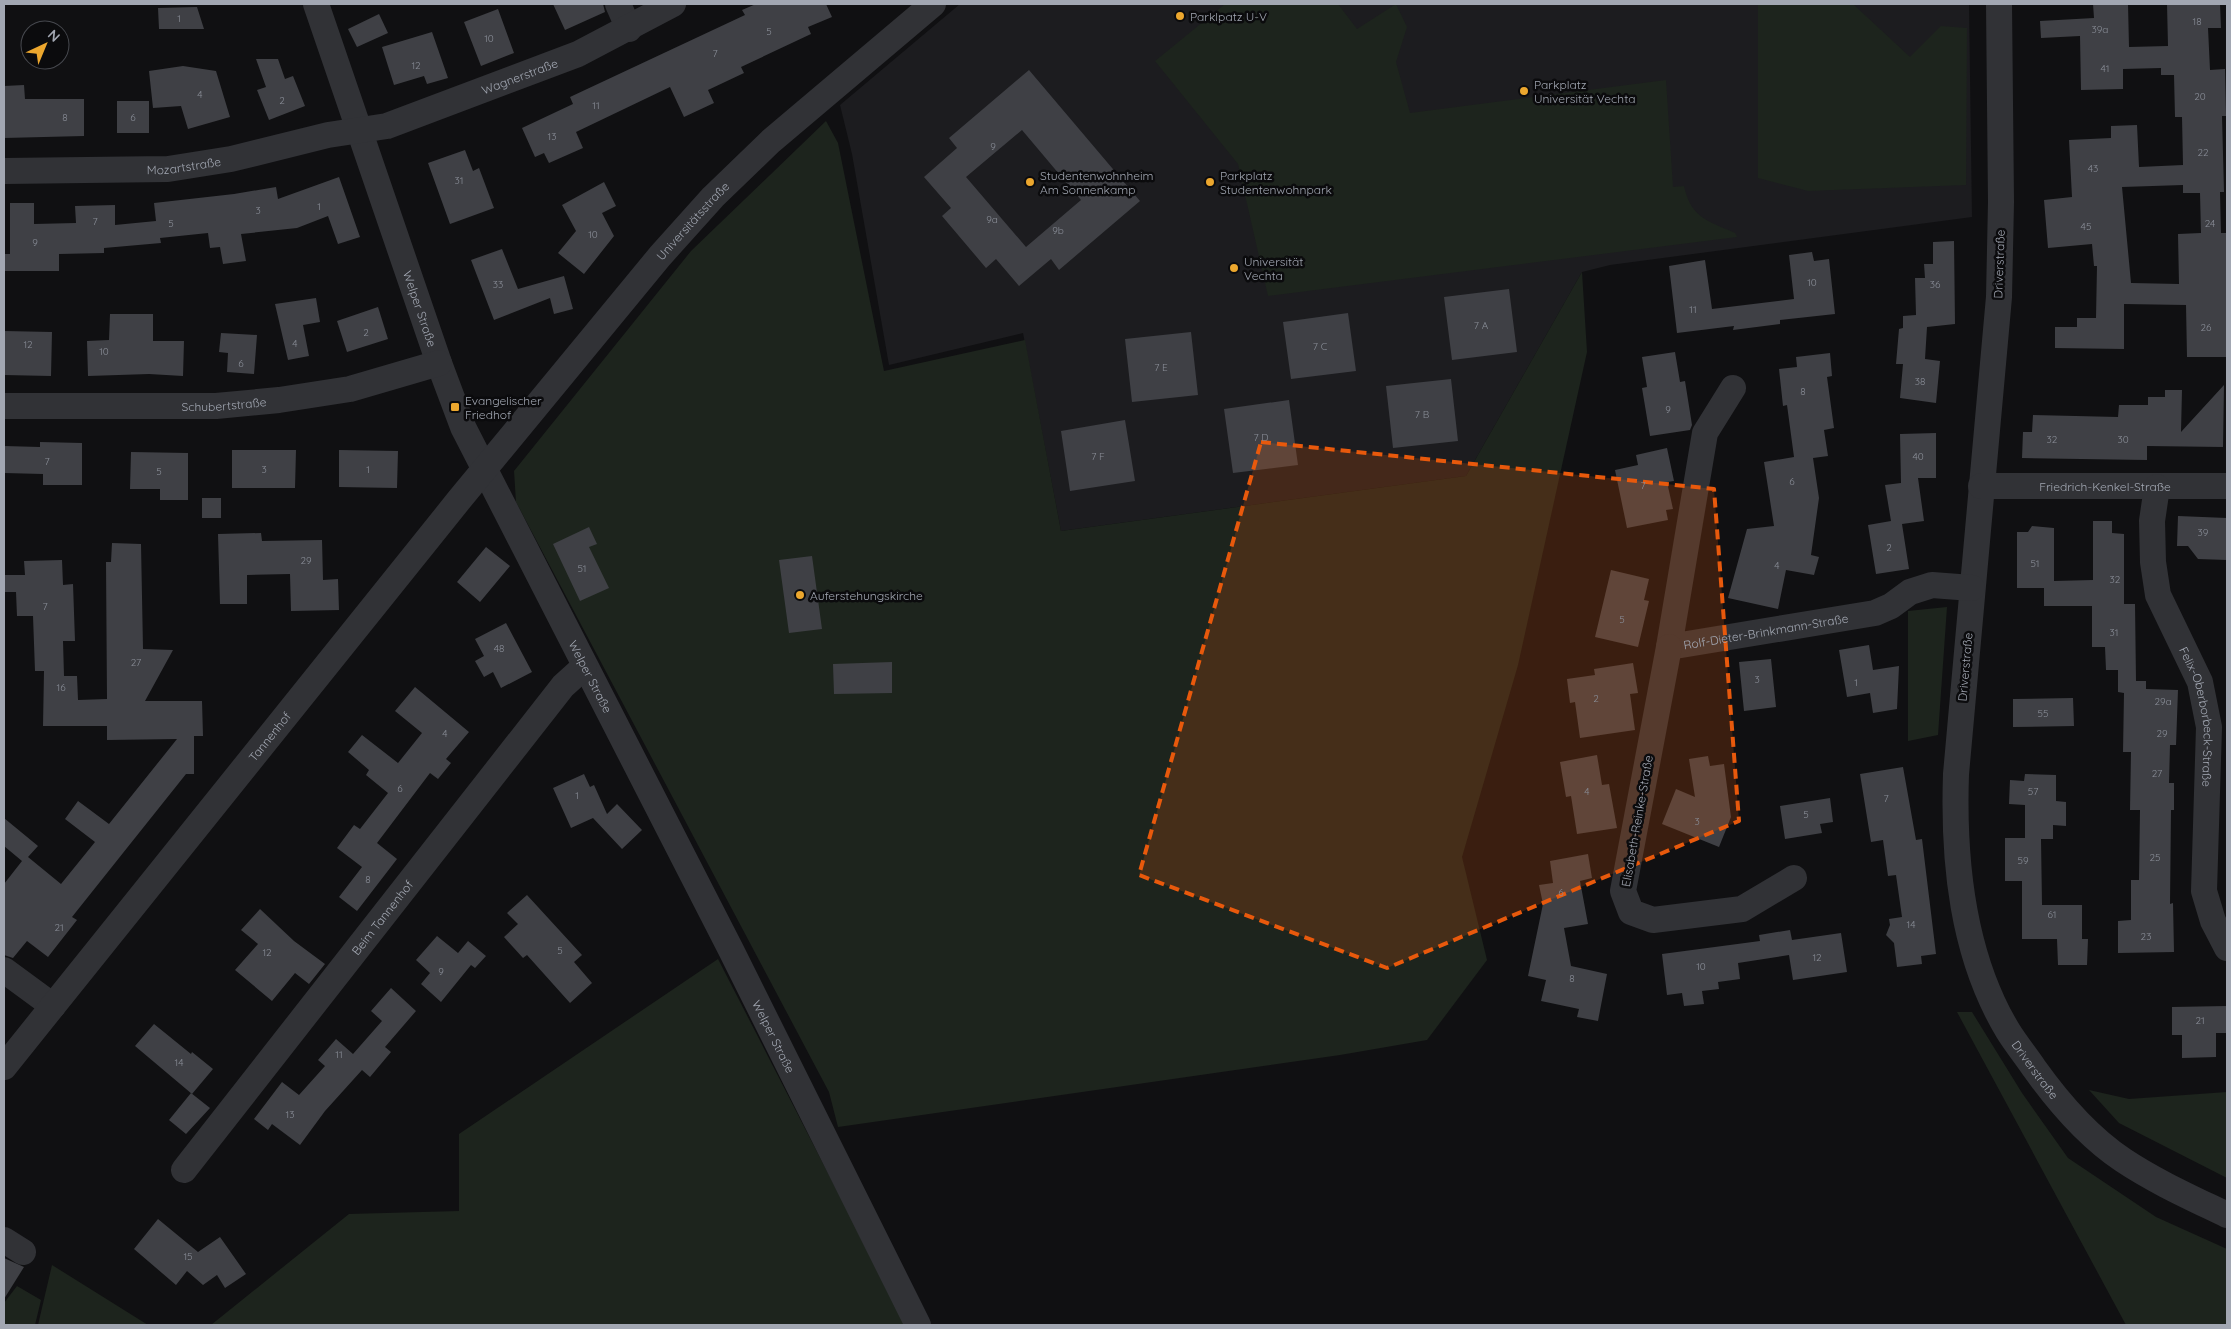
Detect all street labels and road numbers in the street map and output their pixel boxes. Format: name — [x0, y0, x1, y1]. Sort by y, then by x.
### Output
street label: Wagnerstraße — [479, 55, 560, 97]
street label: Mozartstraße — [147, 153, 222, 177]
street label: Universitätsstraße — [653, 178, 732, 263]
street label: Driverstraße — [1990, 229, 2008, 299]
street label: Welper Straße — [400, 269, 440, 349]
street label: Schubertstraße — [181, 394, 267, 414]
street label: Friedrich-Kenkel-Straße — [2039, 479, 2171, 494]
street label: Rolf-Dieter-Brinkmann-Straße — [1682, 610, 1849, 652]
street label: Driverstraße — [1955, 632, 1975, 702]
street label: Welper Straße — [566, 637, 616, 715]
street label: Felix-Oberborbeck-Straße — [2176, 644, 2217, 787]
street label: Tannenhof — [245, 708, 294, 764]
street label: Elisabeth-Reinke-Straße — [1618, 754, 1656, 888]
street label: Beim Tannenhof — [348, 876, 416, 958]
street label: Welper Straße — [750, 997, 799, 1076]
street label: Driverstraße — [2009, 1037, 2062, 1102]

